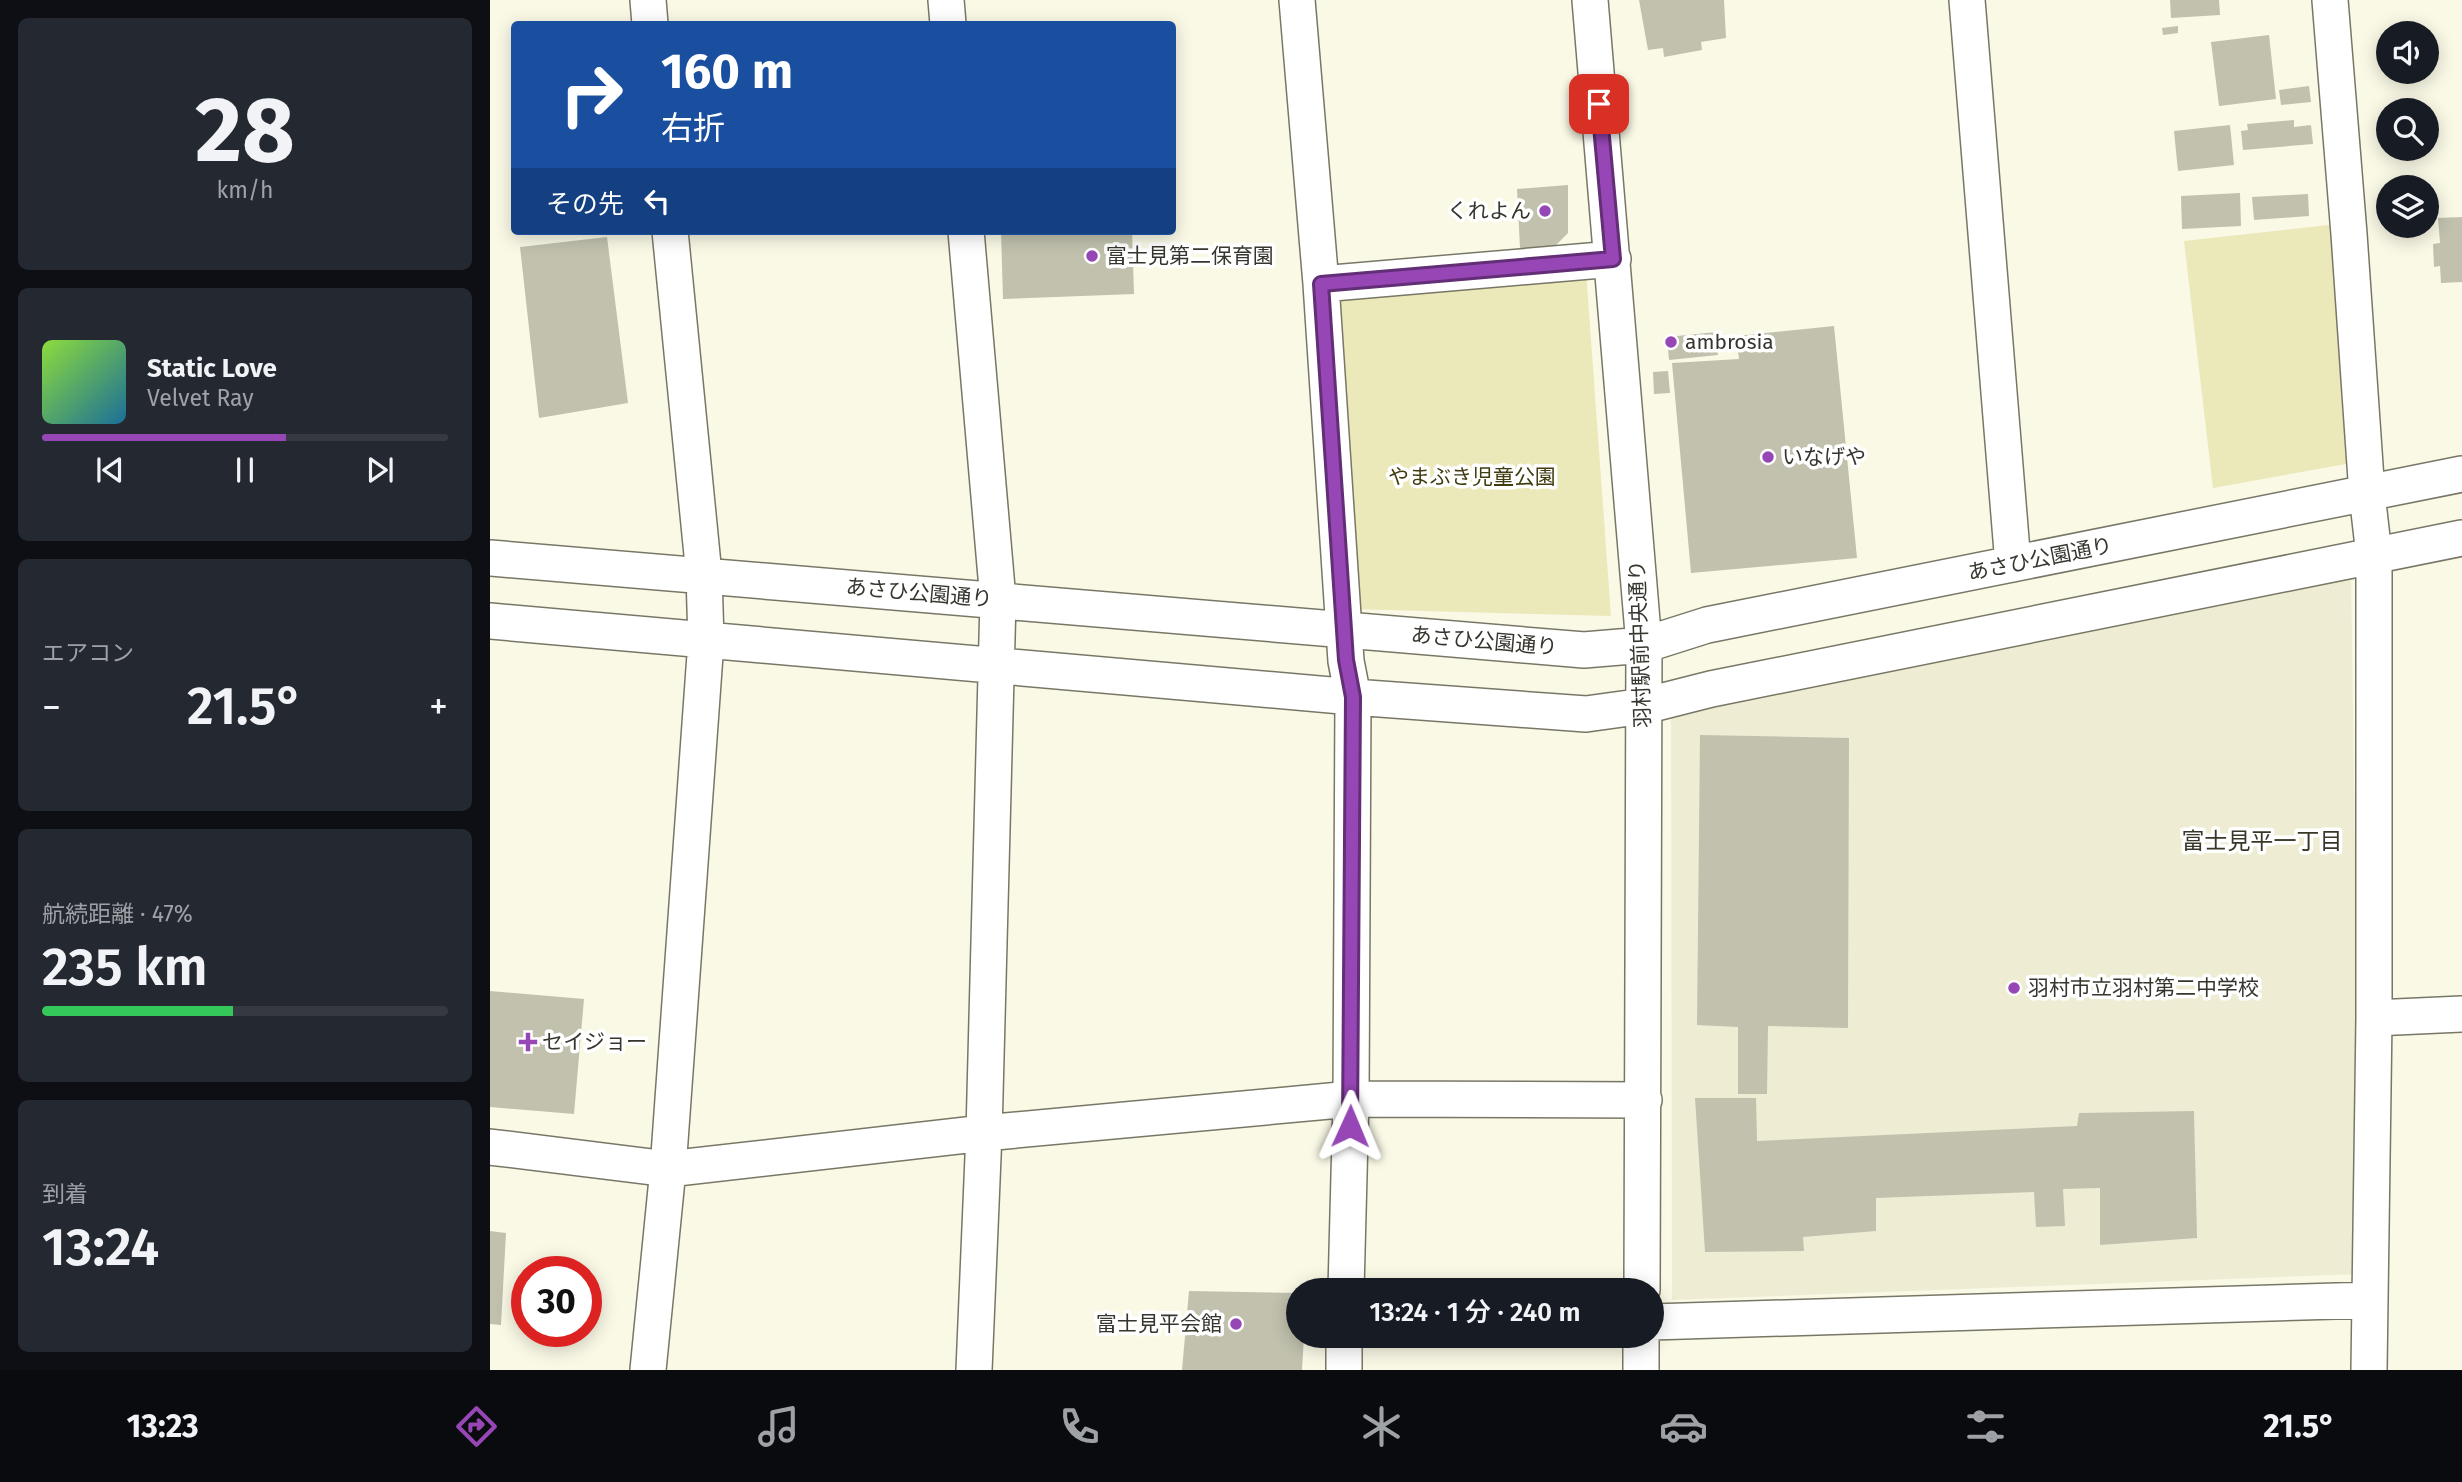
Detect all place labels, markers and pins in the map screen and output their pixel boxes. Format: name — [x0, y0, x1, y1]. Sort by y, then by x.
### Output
pin — [1569, 74, 1629, 134]
place label: くれよん — [1447, 198, 1531, 224]
marker: くれよん — [1537, 203, 1553, 219]
place label: 富士見第二保育園 — [1106, 243, 1274, 269]
marker: 富士見第二保育園 — [1084, 248, 1100, 264]
place label: ambrosia — [1685, 329, 1774, 355]
marker: ambrosia — [1663, 334, 1679, 350]
place label: いなげや — [1782, 444, 1866, 470]
marker: いなげや — [1760, 449, 1776, 465]
place label: 羽村市立羽村第二中学校 — [2028, 975, 2259, 1001]
marker: 羽村市立羽村第二中学校 — [2006, 980, 2022, 996]
place label: セイジョー — [542, 1029, 647, 1055]
marker: セイジョー — [520, 1034, 536, 1050]
place label: 富士見平会館 — [1096, 1311, 1222, 1337]
marker: 富士見平会館 — [1228, 1316, 1244, 1332]

